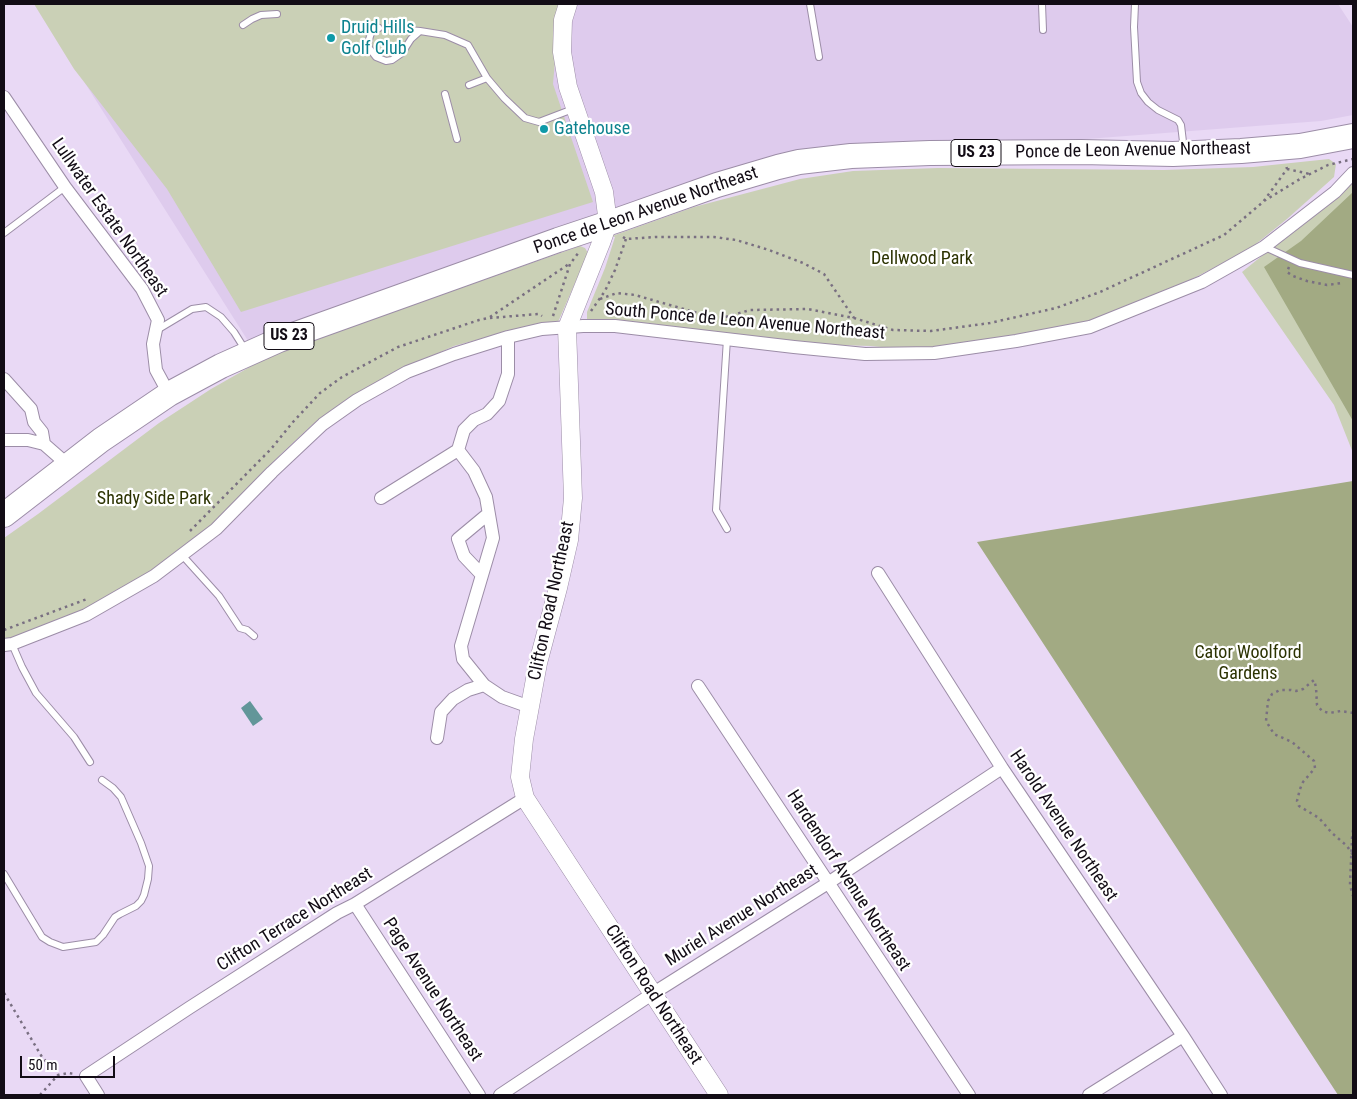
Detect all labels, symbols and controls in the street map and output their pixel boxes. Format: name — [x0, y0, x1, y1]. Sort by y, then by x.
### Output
place label: Druid Hills Golf Club — [341, 17, 414, 59]
marker: Druid Hills Golf Club — [325, 32, 337, 44]
place label: Gatehouse — [554, 118, 630, 140]
marker: Gatehouse — [538, 123, 550, 135]
street label: Lullwater Estate Northeast — [46, 135, 172, 301]
street label: Ponce de Leon Avenue Northeast — [1015, 138, 1251, 164]
road number: US 23 — [951, 140, 1001, 167]
street label: Ponce de Leon Avenue Northeast — [531, 162, 761, 260]
park label: Dellwood Park — [871, 248, 973, 270]
street label: South Ponce de Leon Avenue Northeast — [604, 299, 886, 345]
road number: US 23 — [264, 322, 314, 350]
park label: Shady Side Park — [97, 488, 211, 510]
street label: Clifton Road Northeast — [525, 519, 579, 683]
park label: Cator Woolford Gardens — [1194, 642, 1302, 684]
street label: Harold Avenue Northeast — [1004, 746, 1122, 906]
street label: Hardendorf Avenue Northeast — [781, 787, 915, 975]
street label: Muriel Avenue Northeast — [662, 860, 822, 972]
street label: Clifton Terrace Northeast — [213, 863, 377, 977]
street label: Page Avenue Northeast — [378, 914, 486, 1066]
street label: Clifton Road Northeast — [600, 921, 706, 1069]
scale bar — [22, 1046, 118, 1078]
text: 50 m — [28, 1056, 58, 1074]

